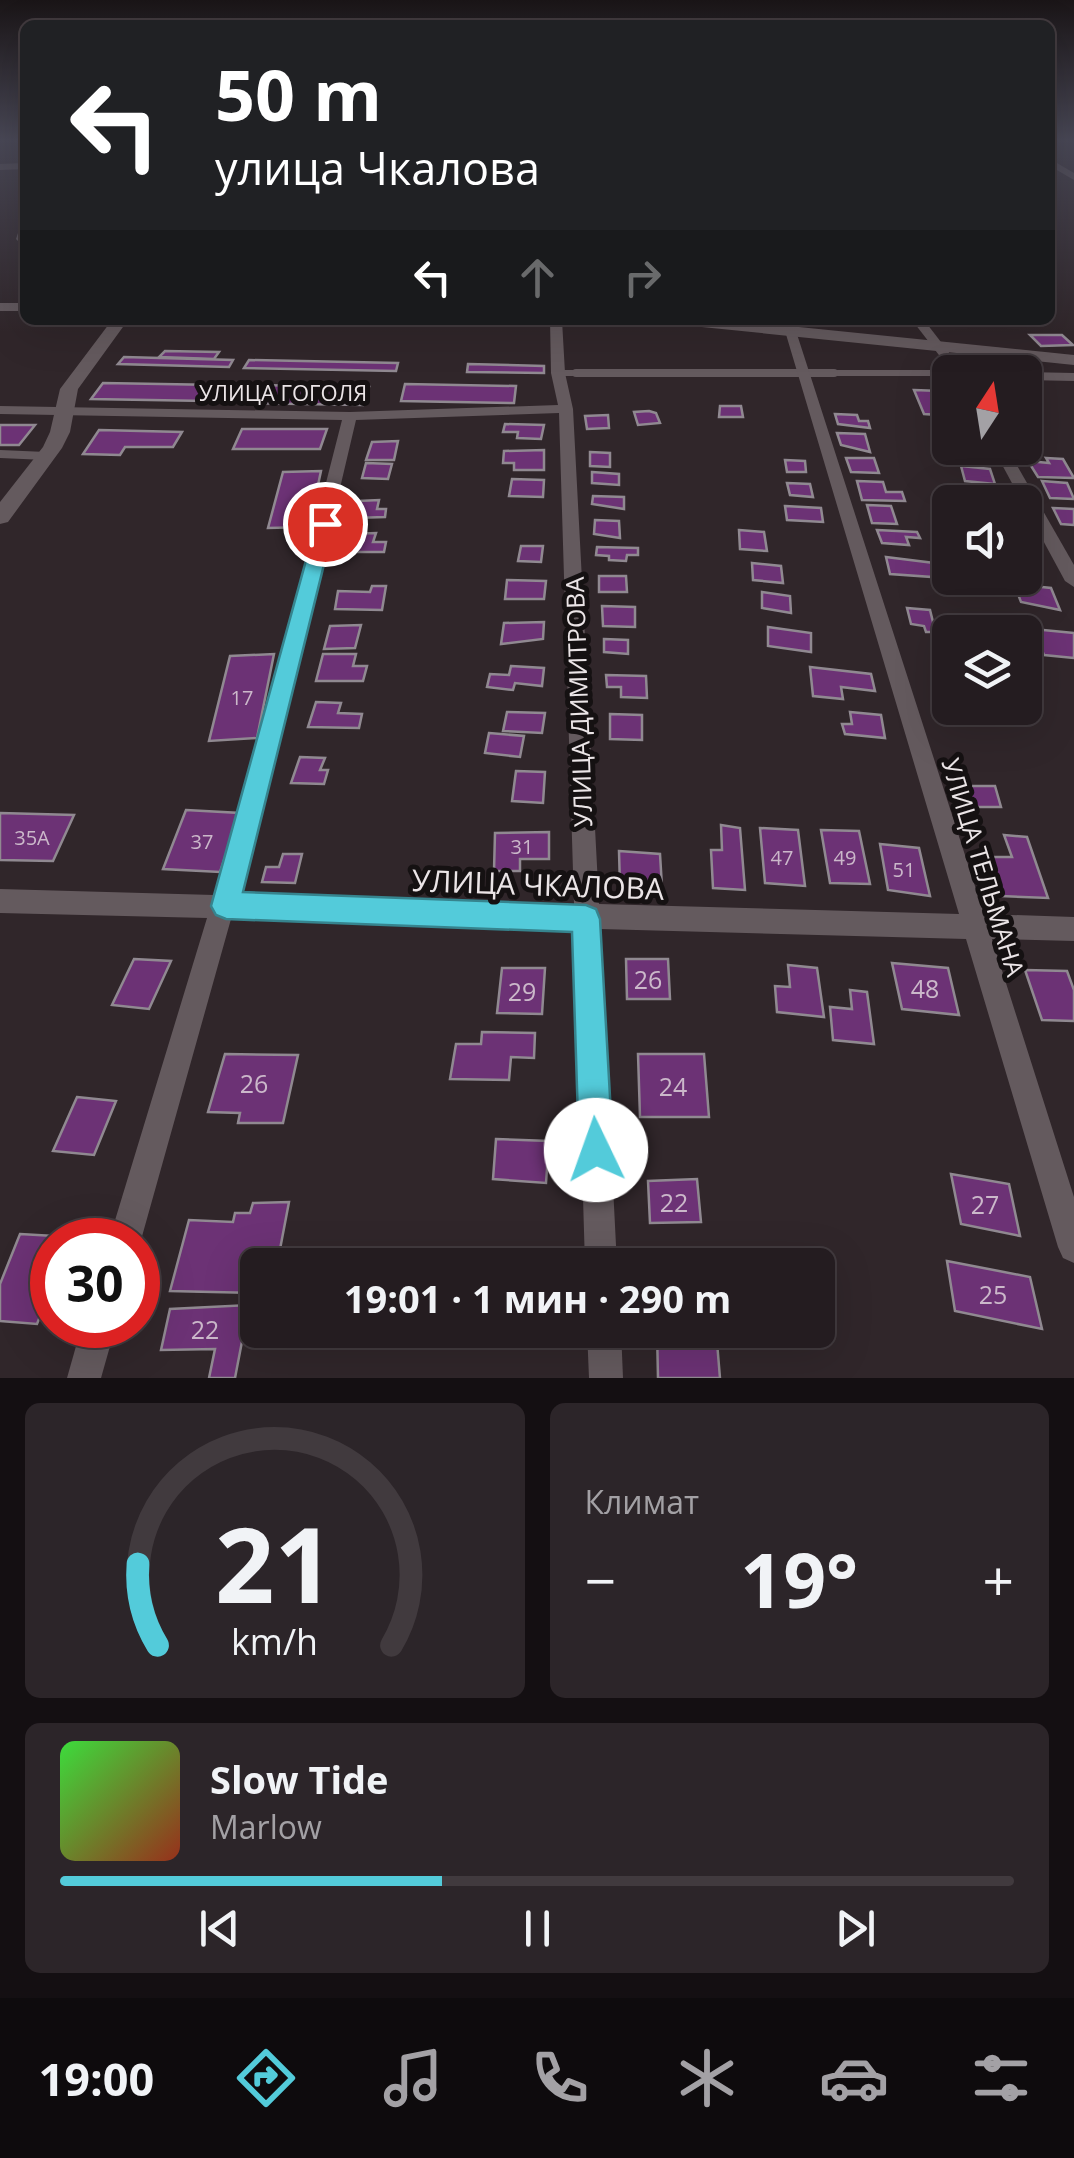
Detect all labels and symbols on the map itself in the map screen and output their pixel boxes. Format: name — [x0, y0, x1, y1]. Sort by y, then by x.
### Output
north arrow — [932, 355, 1042, 465]
street label: УЛИЦА ГОГОЛЯ — [199, 377, 367, 407]
pin — [283, 482, 368, 567]
street label: УЛИЦА ДИМИТРОВА — [557, 576, 599, 828]
house number: 17 — [231, 684, 253, 711]
street label: УЛИЦА ТЕЛЬМАНА — [935, 754, 1033, 980]
house number: 35А — [14, 824, 50, 851]
house number: 37 — [191, 828, 213, 855]
house number: 31 — [511, 833, 533, 860]
house number: 47 — [771, 844, 793, 871]
house number: 49 — [834, 844, 856, 871]
house number: 51 — [893, 856, 915, 883]
street label: УЛИЦА ЧКАЛОВА — [411, 859, 665, 909]
house number: 26 — [634, 962, 662, 996]
house number: 48 — [911, 971, 939, 1005]
house number: 29 — [508, 974, 536, 1008]
house number: 26 — [240, 1066, 268, 1100]
house number: 24 — [659, 1069, 687, 1103]
position arrow — [544, 1098, 648, 1202]
house number: 22 — [660, 1185, 688, 1219]
house number: 27 — [971, 1187, 999, 1221]
speed limit sign: 30 — [30, 1218, 160, 1348]
house number: 25 — [979, 1277, 1007, 1311]
house number: 22 — [191, 1312, 219, 1346]

